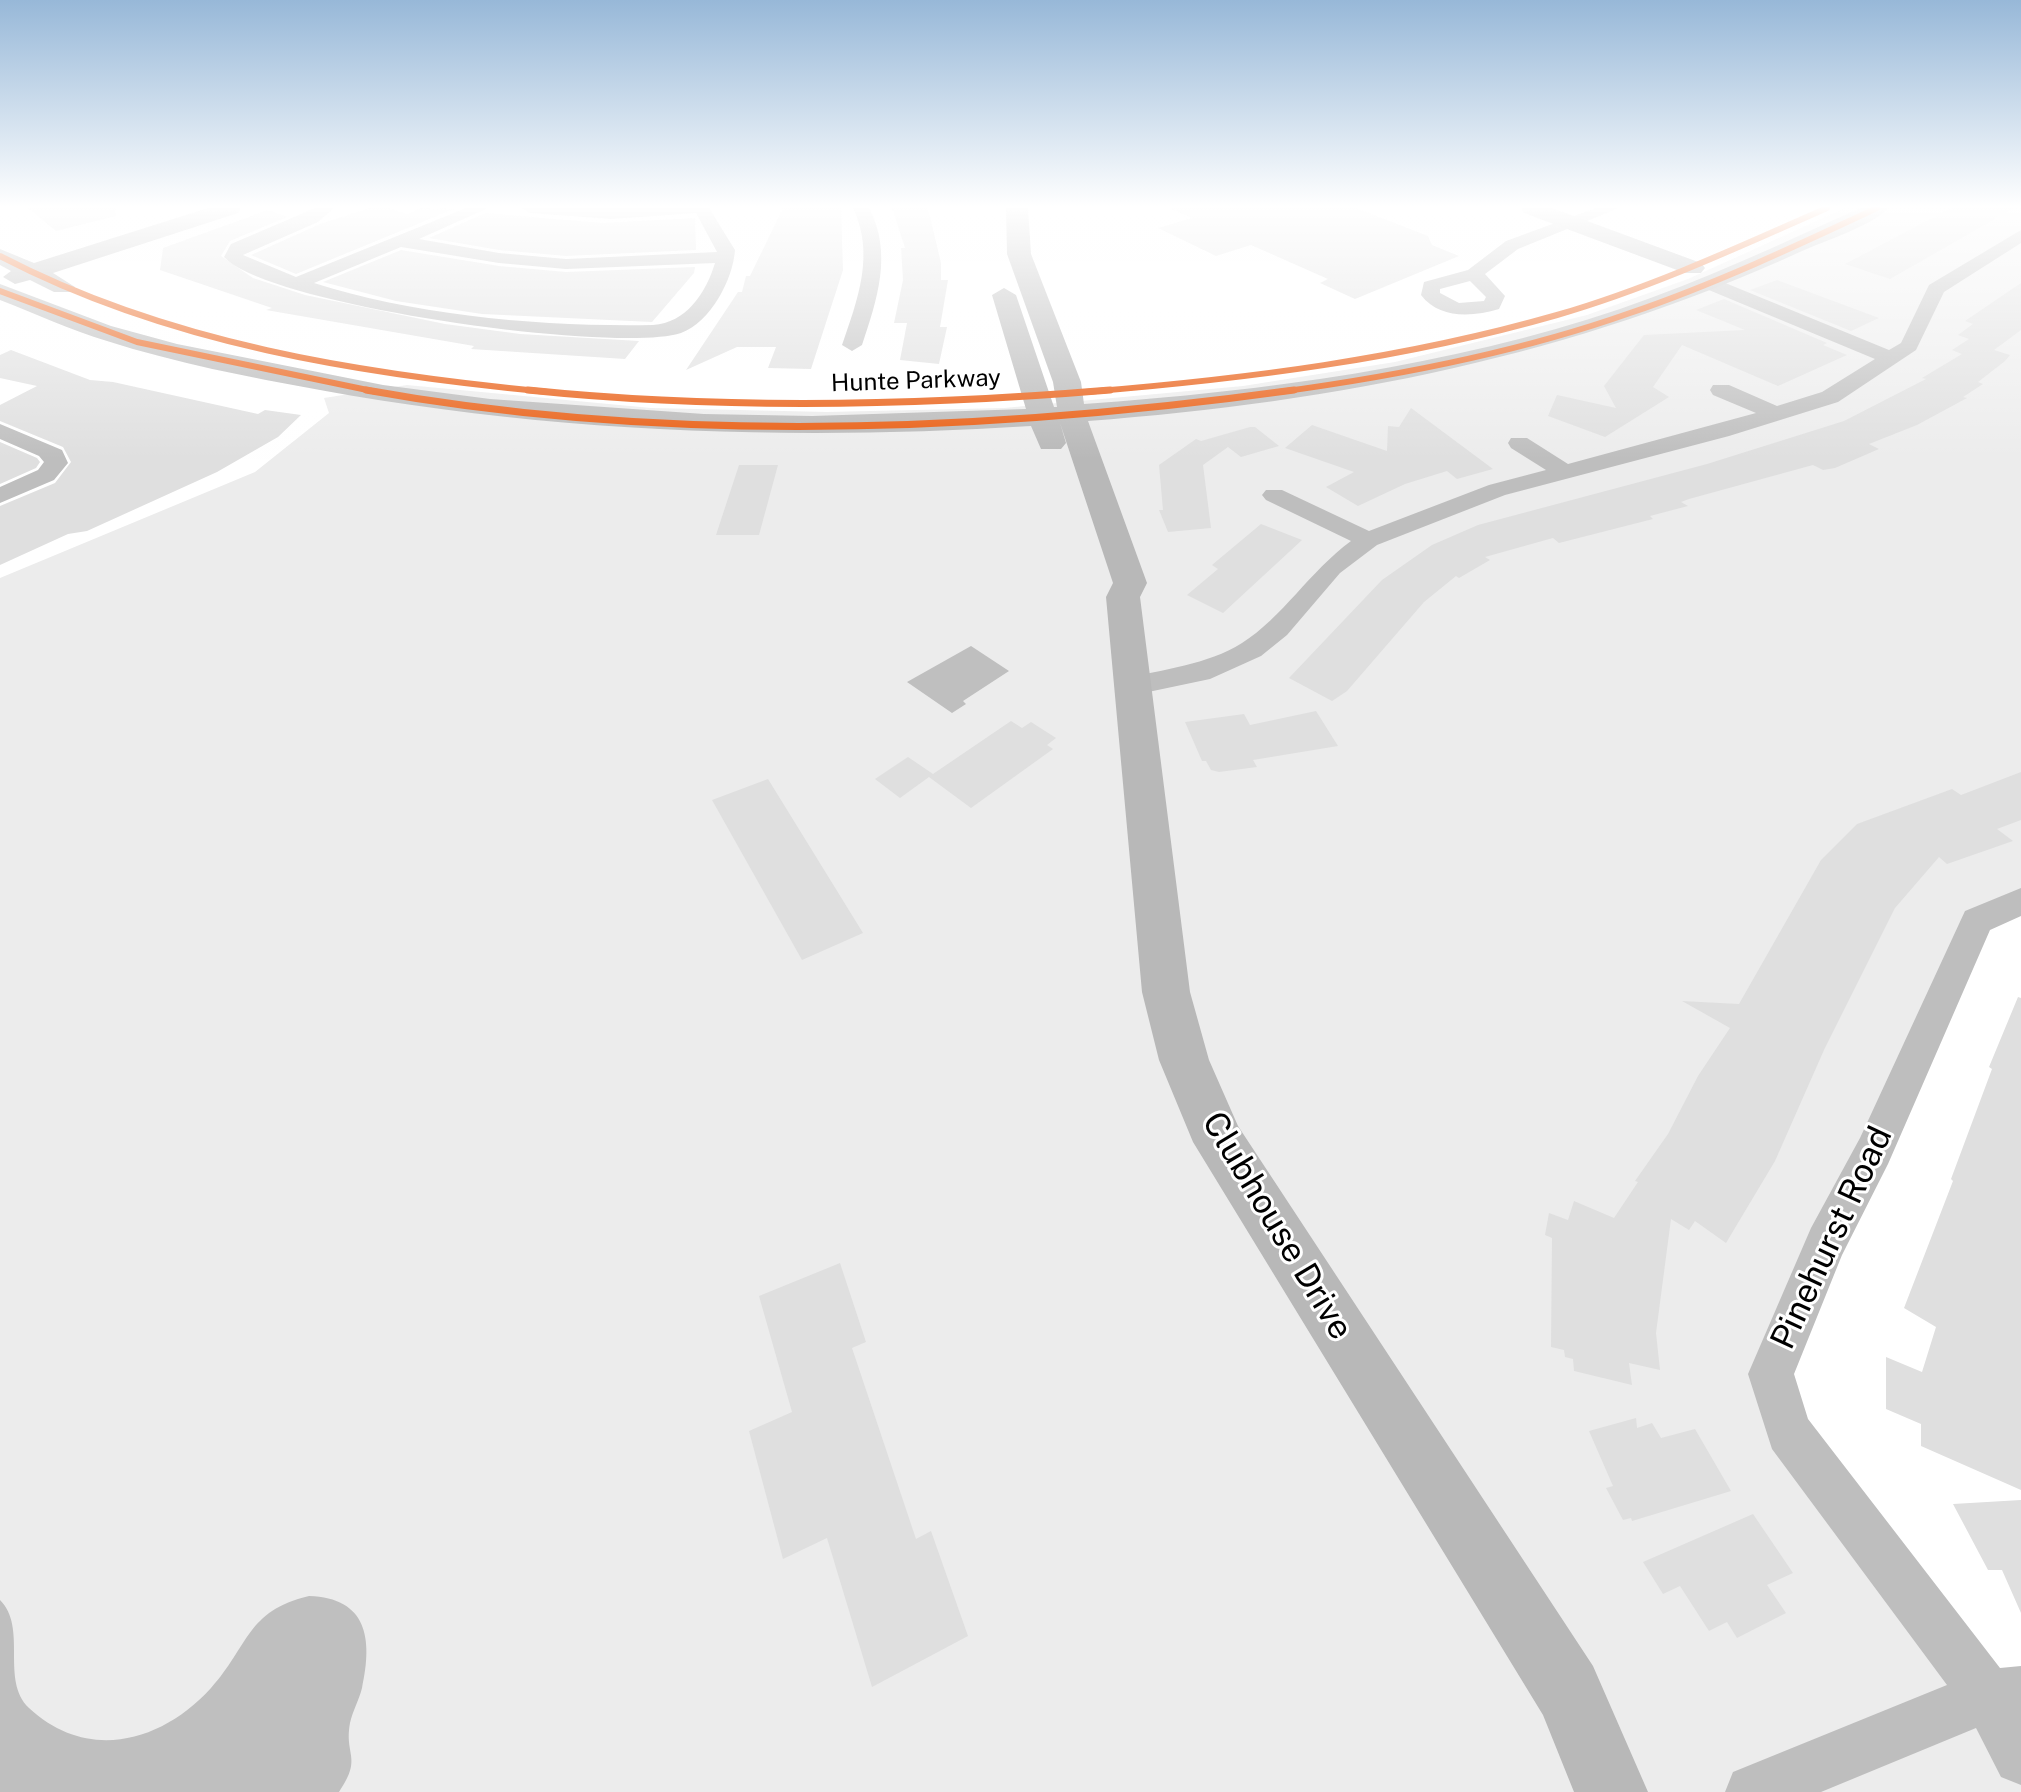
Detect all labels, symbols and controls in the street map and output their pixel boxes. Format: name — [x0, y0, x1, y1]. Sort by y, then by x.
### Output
street label: Hunte Parkway — [831, 364, 1001, 398]
street label: Clubhouse Drive — [1193, 1105, 1361, 1347]
street label: Pinehurst Road — [1763, 1120, 1901, 1356]

